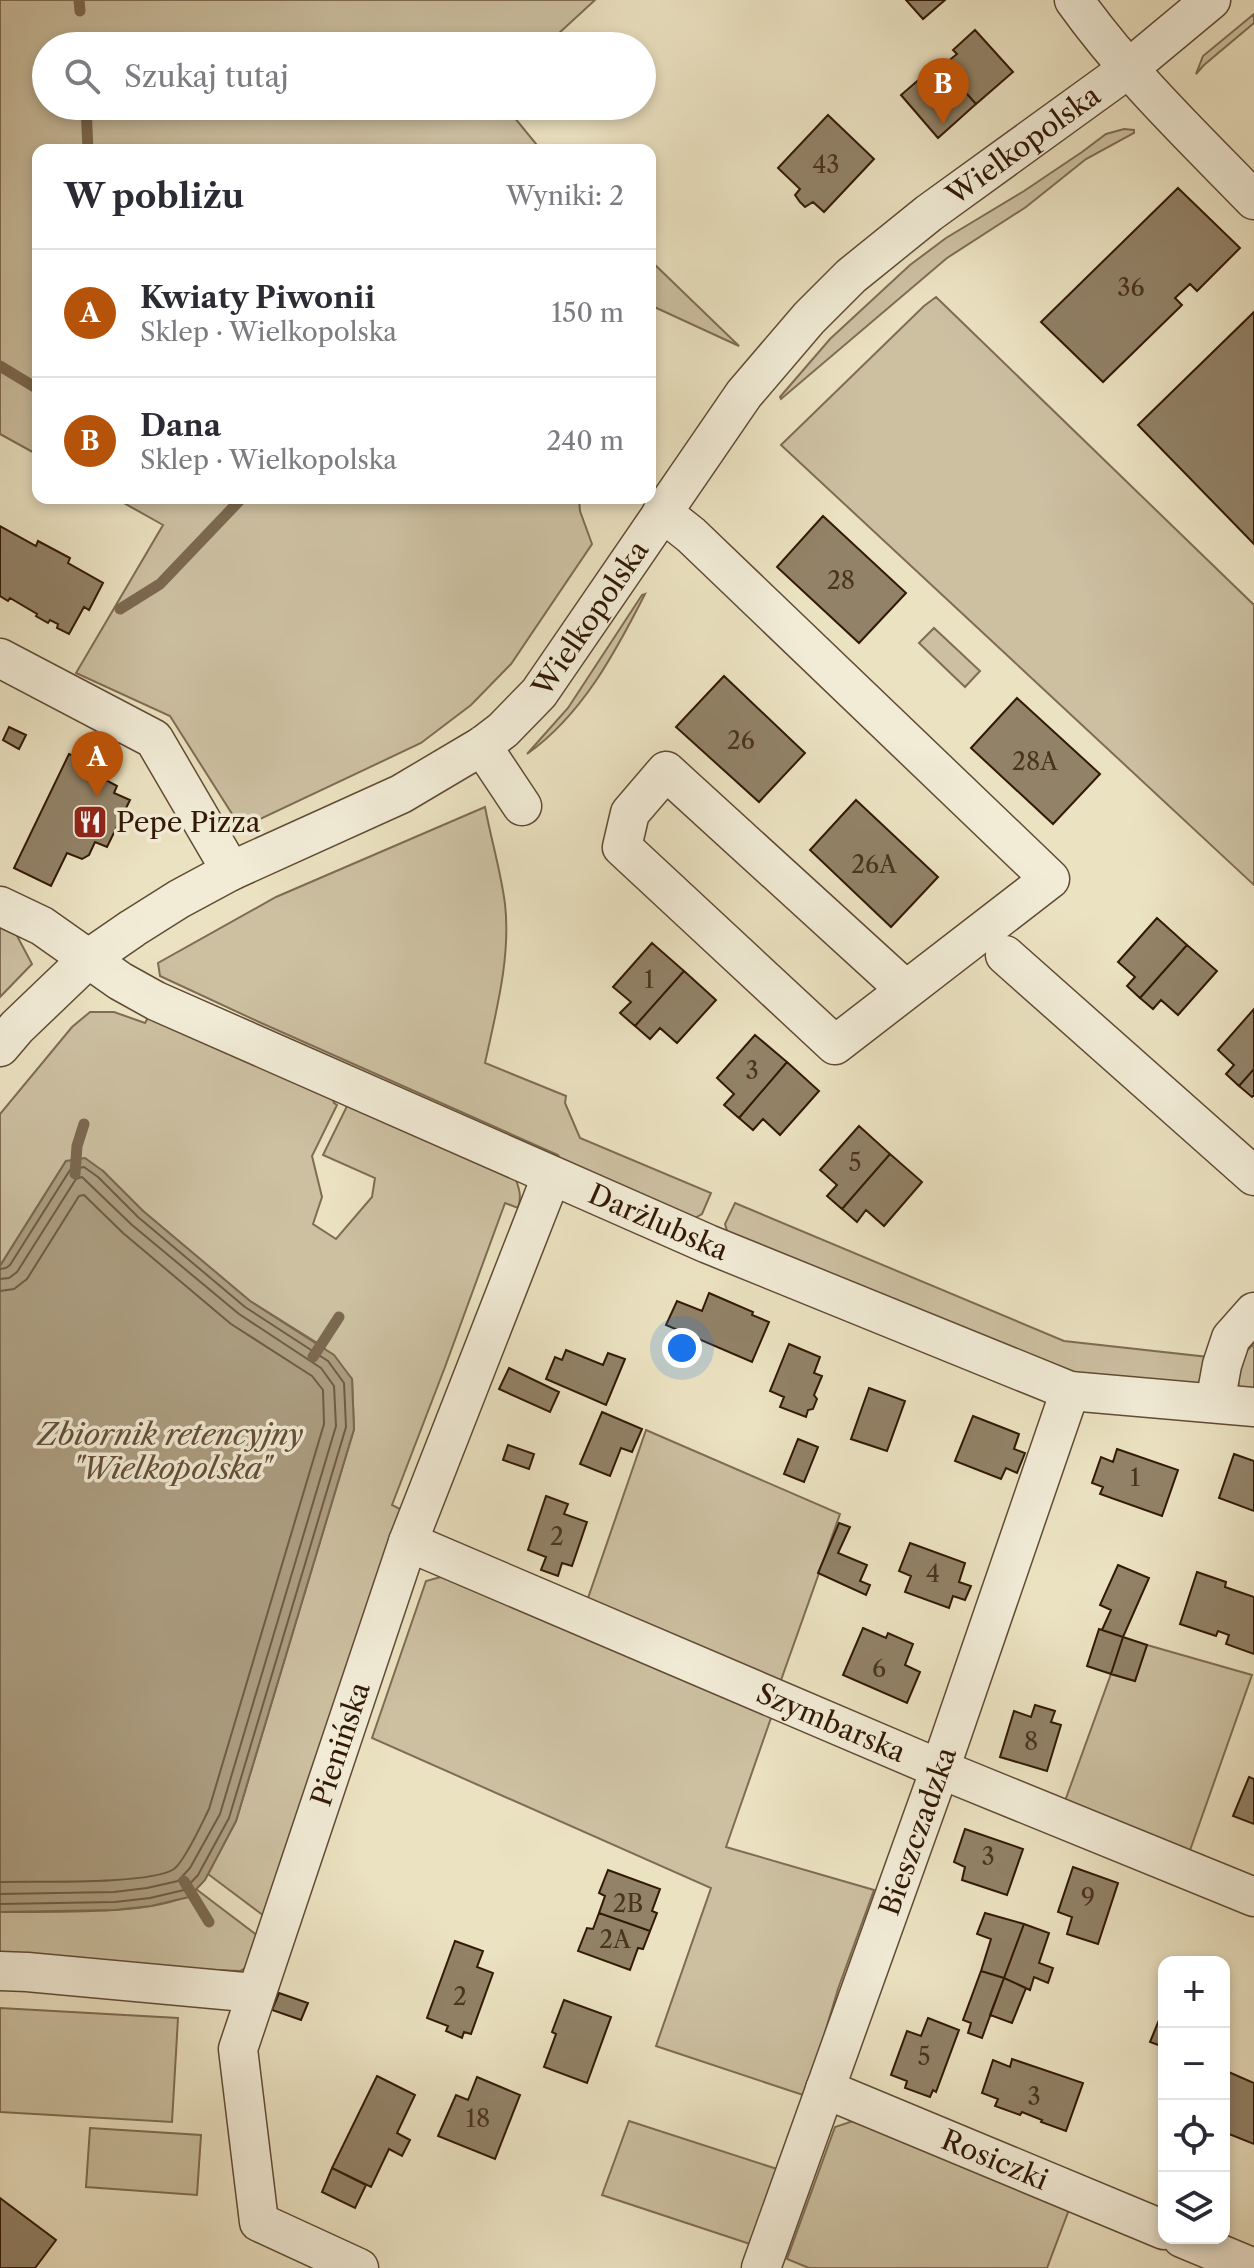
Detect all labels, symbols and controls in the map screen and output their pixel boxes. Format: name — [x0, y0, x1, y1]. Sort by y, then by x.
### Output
search box — [32, 32, 656, 120]
icon: search — [60, 54, 104, 98]
text: Szukaj tutaj — [124, 58, 289, 95]
pin: B — [917, 58, 969, 124]
street label: Wielkopolska — [939, 78, 1107, 212]
house number: 43 — [812, 150, 840, 179]
text: W pobliżu — [64, 175, 244, 217]
text: Wyniki: 2 — [506, 180, 624, 212]
house number: 36 — [1117, 273, 1145, 302]
text: Kwiaty Piwonii — [140, 279, 375, 316]
text: A — [80, 297, 100, 329]
text: 150 m — [551, 297, 624, 329]
text: Sklep · Wielkopolska — [140, 316, 397, 348]
text: Dana — [140, 407, 221, 444]
text: B — [80, 425, 100, 457]
text: 240 m — [546, 425, 624, 457]
text: Sklep · Wielkopolska — [140, 444, 397, 476]
street label: Wielkopolska — [524, 534, 655, 703]
house number: 28 — [827, 566, 855, 595]
house number: 26 — [727, 726, 755, 755]
pin: A — [71, 731, 123, 797]
house number: 28A — [1012, 747, 1059, 776]
restaurant icon: Pepe Pizza — [71, 803, 109, 841]
place label: Pepe Pizza — [116, 805, 261, 839]
house number: 26A — [851, 850, 898, 879]
house number: 1 — [644, 965, 654, 994]
house number: 3 — [745, 1056, 759, 1085]
house number: 5 — [848, 1148, 862, 1177]
street label: Darżlubska — [583, 1177, 733, 1267]
your location — [662, 1328, 702, 1368]
water label: Zbiornik retencyjny "Wielkopolska" — [36, 1416, 303, 1487]
house number: 1 — [1130, 1463, 1140, 1492]
house number: 2 — [550, 1522, 564, 1551]
house number: 4 — [926, 1559, 940, 1588]
house number: 6 — [872, 1654, 886, 1683]
street label: Szymbarska — [751, 1676, 911, 1769]
street label: Pienińska — [304, 1677, 377, 1810]
house number: 8 — [1024, 1727, 1038, 1756]
street label: Bieszczadzka — [872, 1743, 963, 1920]
house number: 3 — [981, 1842, 995, 1871]
house number: 9 — [1081, 1883, 1095, 1912]
house number: 2B — [613, 1889, 643, 1918]
house number: 2A — [599, 1925, 632, 1954]
map controls — [1158, 1956, 1230, 2244]
button: + — [1158, 1956, 1230, 2028]
house number: 2 — [453, 1982, 467, 2011]
button: − — [1158, 2028, 1230, 2100]
house number: 5 — [917, 2042, 931, 2071]
house number: 3 — [1027, 2082, 1041, 2111]
button: locate — [1158, 2100, 1230, 2172]
house number: 18 — [466, 2104, 490, 2133]
street label: Rosiczki — [937, 2122, 1053, 2197]
button: layers — [1158, 2172, 1230, 2244]

